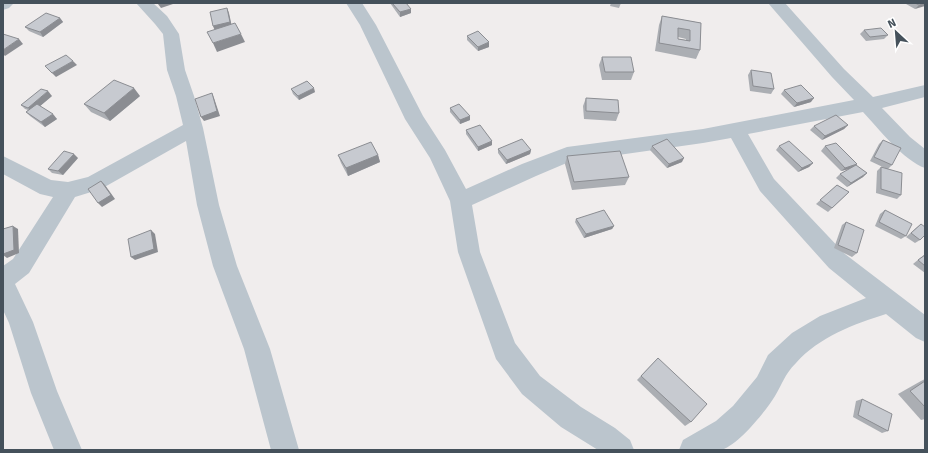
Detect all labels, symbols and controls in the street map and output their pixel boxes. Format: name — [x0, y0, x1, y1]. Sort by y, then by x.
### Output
north arrow — [876, 12, 916, 52]
text: N — [886, 16, 898, 31]

